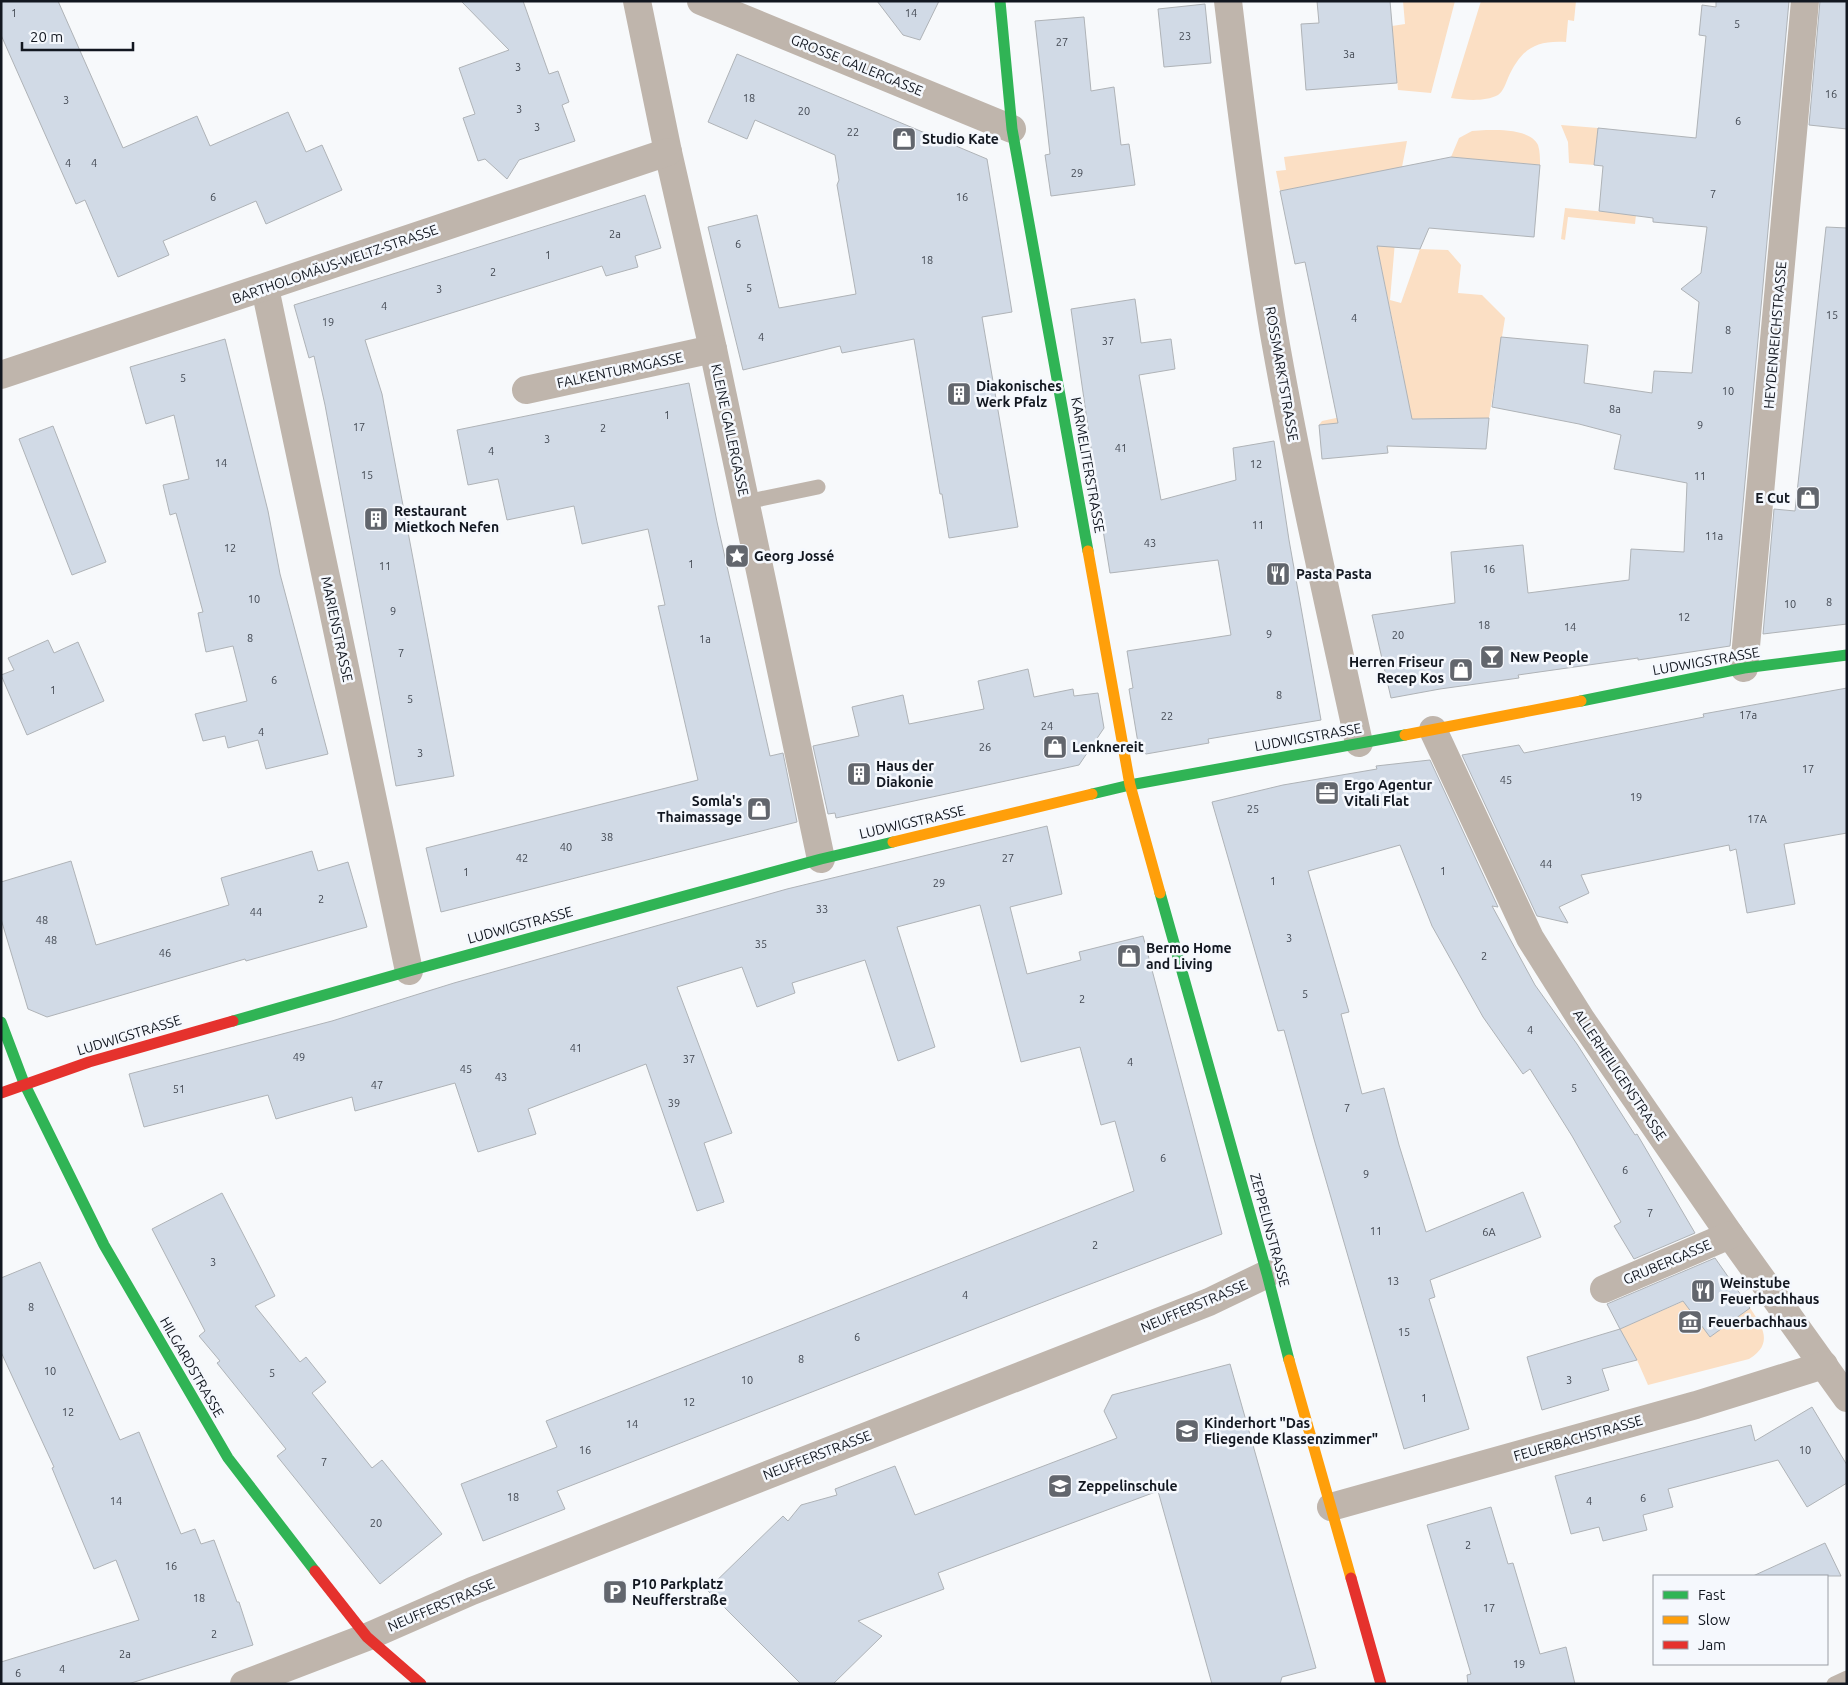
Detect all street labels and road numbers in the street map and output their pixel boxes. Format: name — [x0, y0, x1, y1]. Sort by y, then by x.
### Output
street label: GROSSE GAILERGASSE — [788, 31, 926, 99]
street label: BARTHOLOMÄUS-WELTZ-STRASSE — [230, 221, 440, 307]
street label: HEYDENREICHSTRASSE — [1761, 260, 1789, 409]
street label: ROSSMARKTSTRASSE — [1262, 305, 1302, 443]
street label: FALKENTURMGASSE — [555, 349, 685, 391]
street label: KLEINE GAILERGASSE — [708, 362, 752, 498]
street label: KARMELITERSTRASSE — [1068, 396, 1108, 534]
street label: MARIENSTRASSE — [318, 575, 356, 683]
street label: LUDWIGSTRASSE — [1651, 644, 1761, 678]
street label: LUDWIGSTRASSE — [1253, 720, 1363, 754]
street label: LUDWIGSTRASSE — [857, 802, 967, 842]
street label: LUDWIGSTRASSE — [466, 903, 574, 947]
street label: ALLERHEILIGENSTRASSE — [1570, 1006, 1670, 1144]
street label: LUDWIGSTRASSE — [75, 1011, 183, 1058]
street label: ZEPPELINSTRASSE — [1247, 1171, 1293, 1289]
street label: GRUBERGASSE — [1621, 1236, 1714, 1288]
street label: NEUFFERSTRASSE — [1138, 1276, 1250, 1336]
street label: HILGARDSTRASSE — [157, 1314, 227, 1420]
street label: FEUERBACHSTRASSE — [1512, 1412, 1644, 1464]
street label: NEUFFERSTRASSE — [761, 1427, 874, 1483]
street label: NEUFFERSTRASSE — [385, 1575, 497, 1635]

